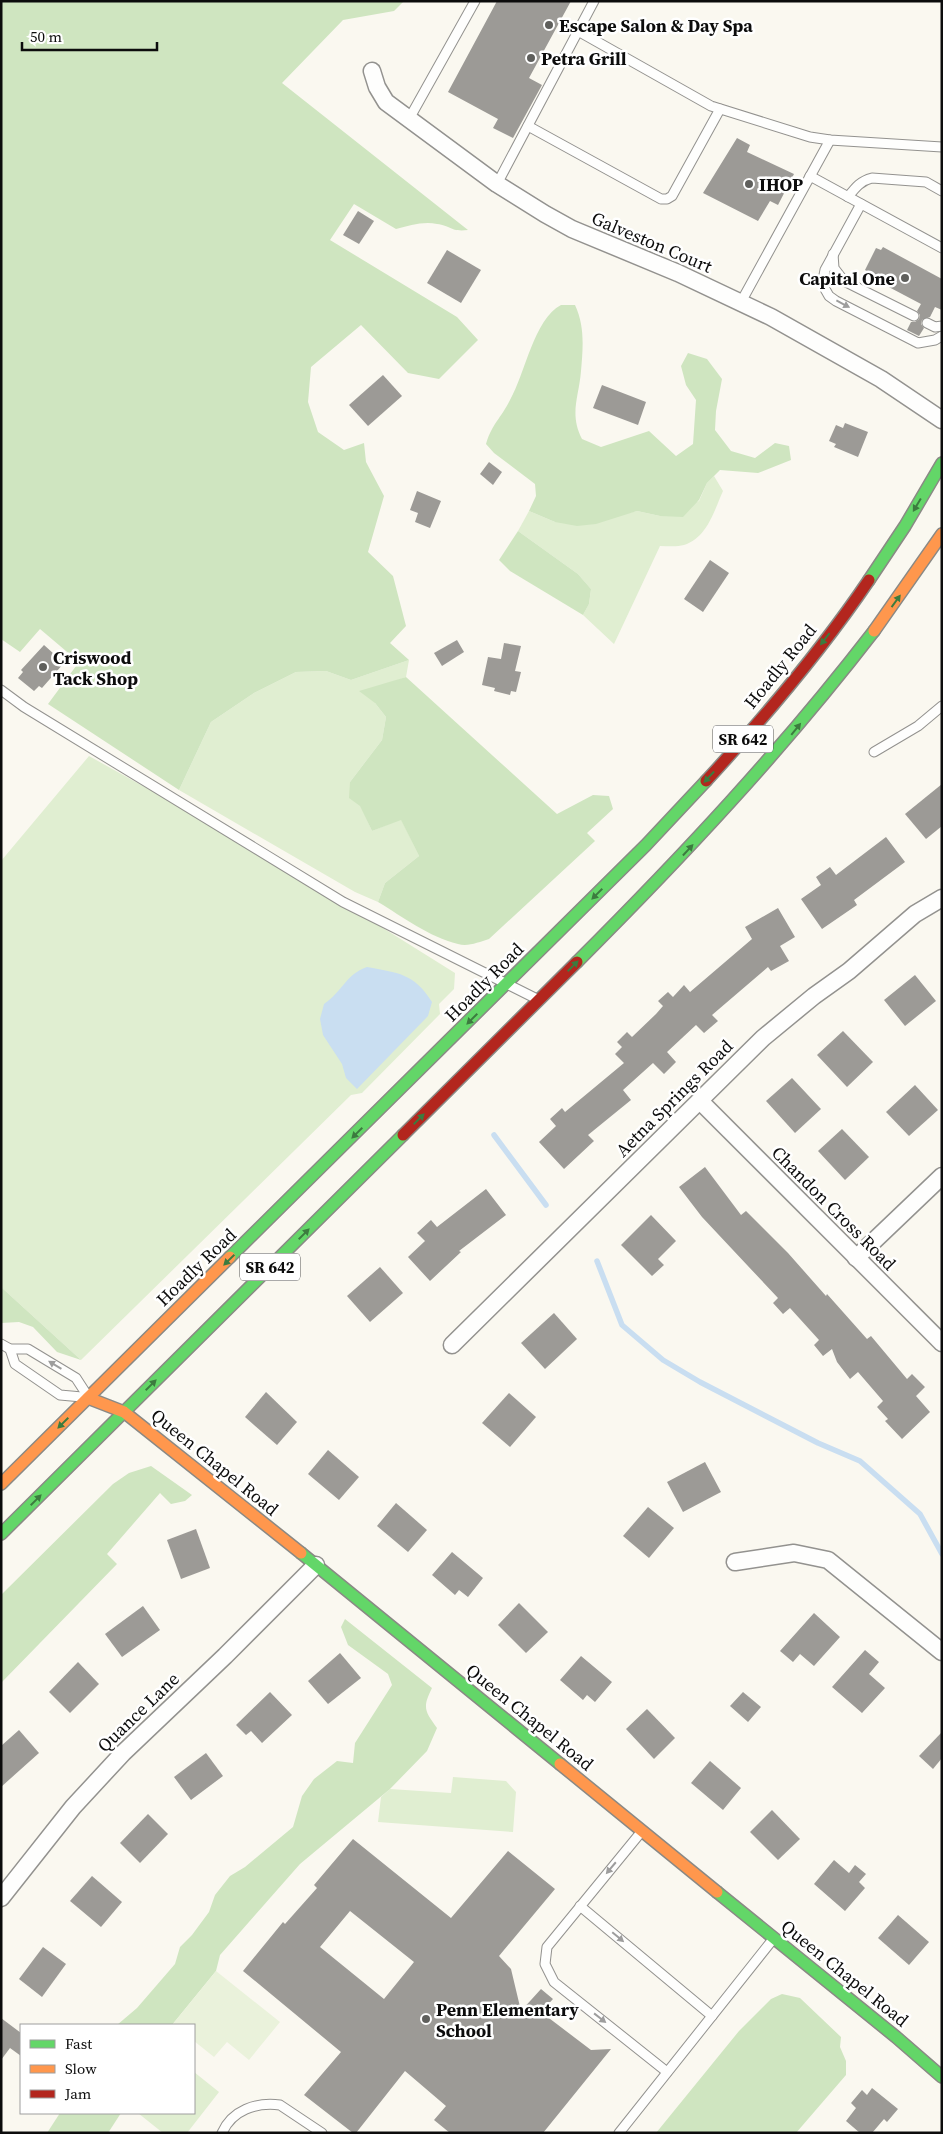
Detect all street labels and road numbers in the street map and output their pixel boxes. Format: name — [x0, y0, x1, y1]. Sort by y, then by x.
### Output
street label: Galveston Court — [588, 205, 716, 279]
street label: Hoadly Road — [738, 618, 822, 714]
road number: SR 642 — [713, 726, 773, 752]
street label: Hoadly Road — [439, 937, 529, 1027]
street label: Aetna Springs Road — [610, 1034, 738, 1162]
street label: Chandon Cross Road — [766, 1140, 902, 1276]
street label: Hoadly Road — [150, 1222, 242, 1312]
road number: SR 642 — [240, 1254, 300, 1280]
street label: Queen Chapel Road — [146, 1403, 284, 1521]
street label: Queen Chapel Road — [461, 1658, 599, 1776]
street label: Quance Lane — [91, 1666, 185, 1758]
street label: Queen Chapel Road — [776, 1914, 914, 2032]

